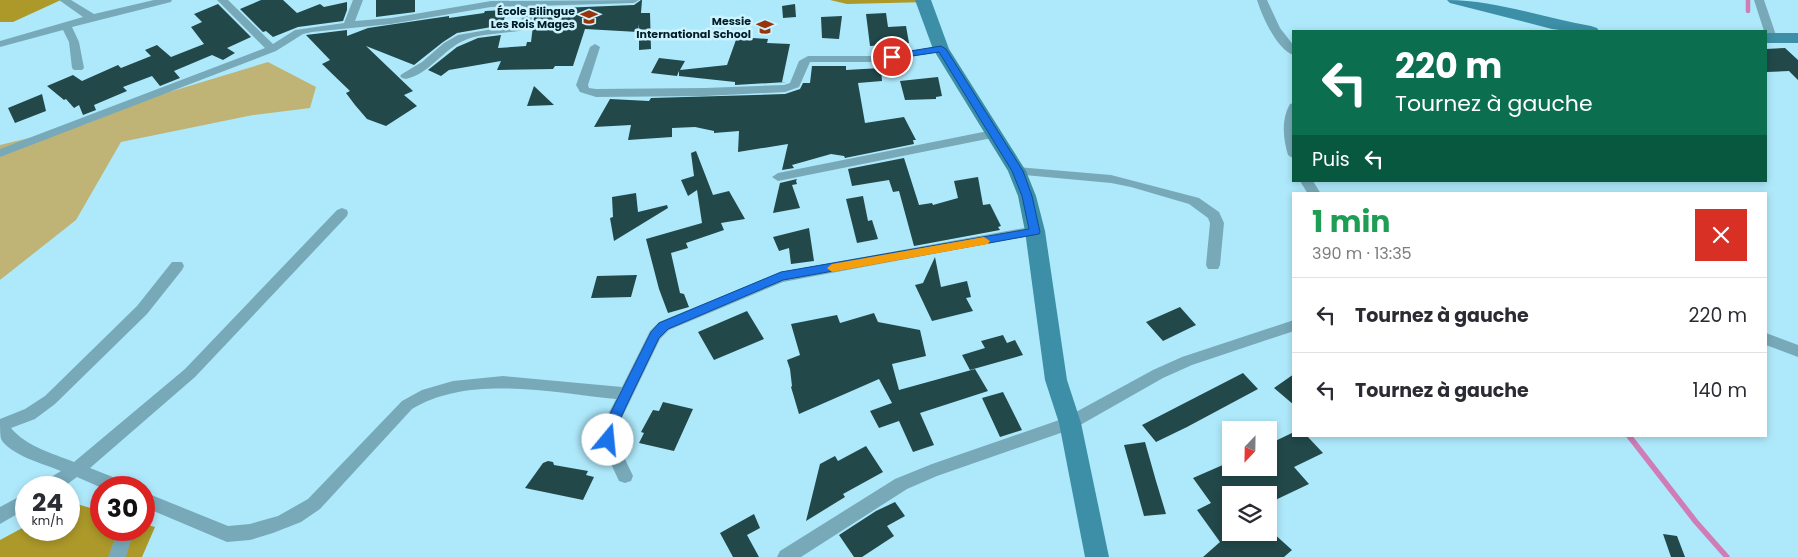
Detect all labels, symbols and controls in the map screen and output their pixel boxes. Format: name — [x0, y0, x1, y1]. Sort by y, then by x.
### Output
place label: École Bilingue Les Rois Mages — [491, 3, 575, 32]
school or university icon: École Bilingue Les Rois Mages — [579, 7, 599, 27]
place label: Messie International School — [636, 13, 751, 42]
school or university icon: Messie International School — [755, 17, 775, 37]
pin — [871, 36, 913, 78]
text: 220 m — [1395, 41, 1502, 90]
icon: arrive — [878, 43, 906, 71]
icon: left — [1312, 50, 1377, 115]
text: Tournez à gauche — [1395, 88, 1593, 119]
icon: left — [1360, 145, 1388, 173]
text: Puis — [1312, 146, 1350, 173]
text: 1 min — [1312, 200, 1390, 243]
button: close — [1695, 209, 1747, 261]
text: 390 m · 13:35 — [1312, 242, 1412, 265]
icon: left — [1312, 301, 1340, 329]
text: Tournez à gauche — [1355, 302, 1529, 329]
text: 220 m — [1689, 302, 1747, 329]
icon: left — [1312, 376, 1340, 404]
text: Tournez à gauche — [1355, 377, 1529, 404]
text: 140 m — [1692, 377, 1747, 404]
position arrow — [581, 413, 633, 465]
north arrow — [1222, 421, 1278, 476]
map controls — [1222, 421, 1277, 541]
speed limit sign: 30 — [90, 476, 155, 541]
text: 24 — [32, 485, 63, 520]
button: layers — [1222, 486, 1277, 541]
text: km/h — [32, 512, 63, 529]

